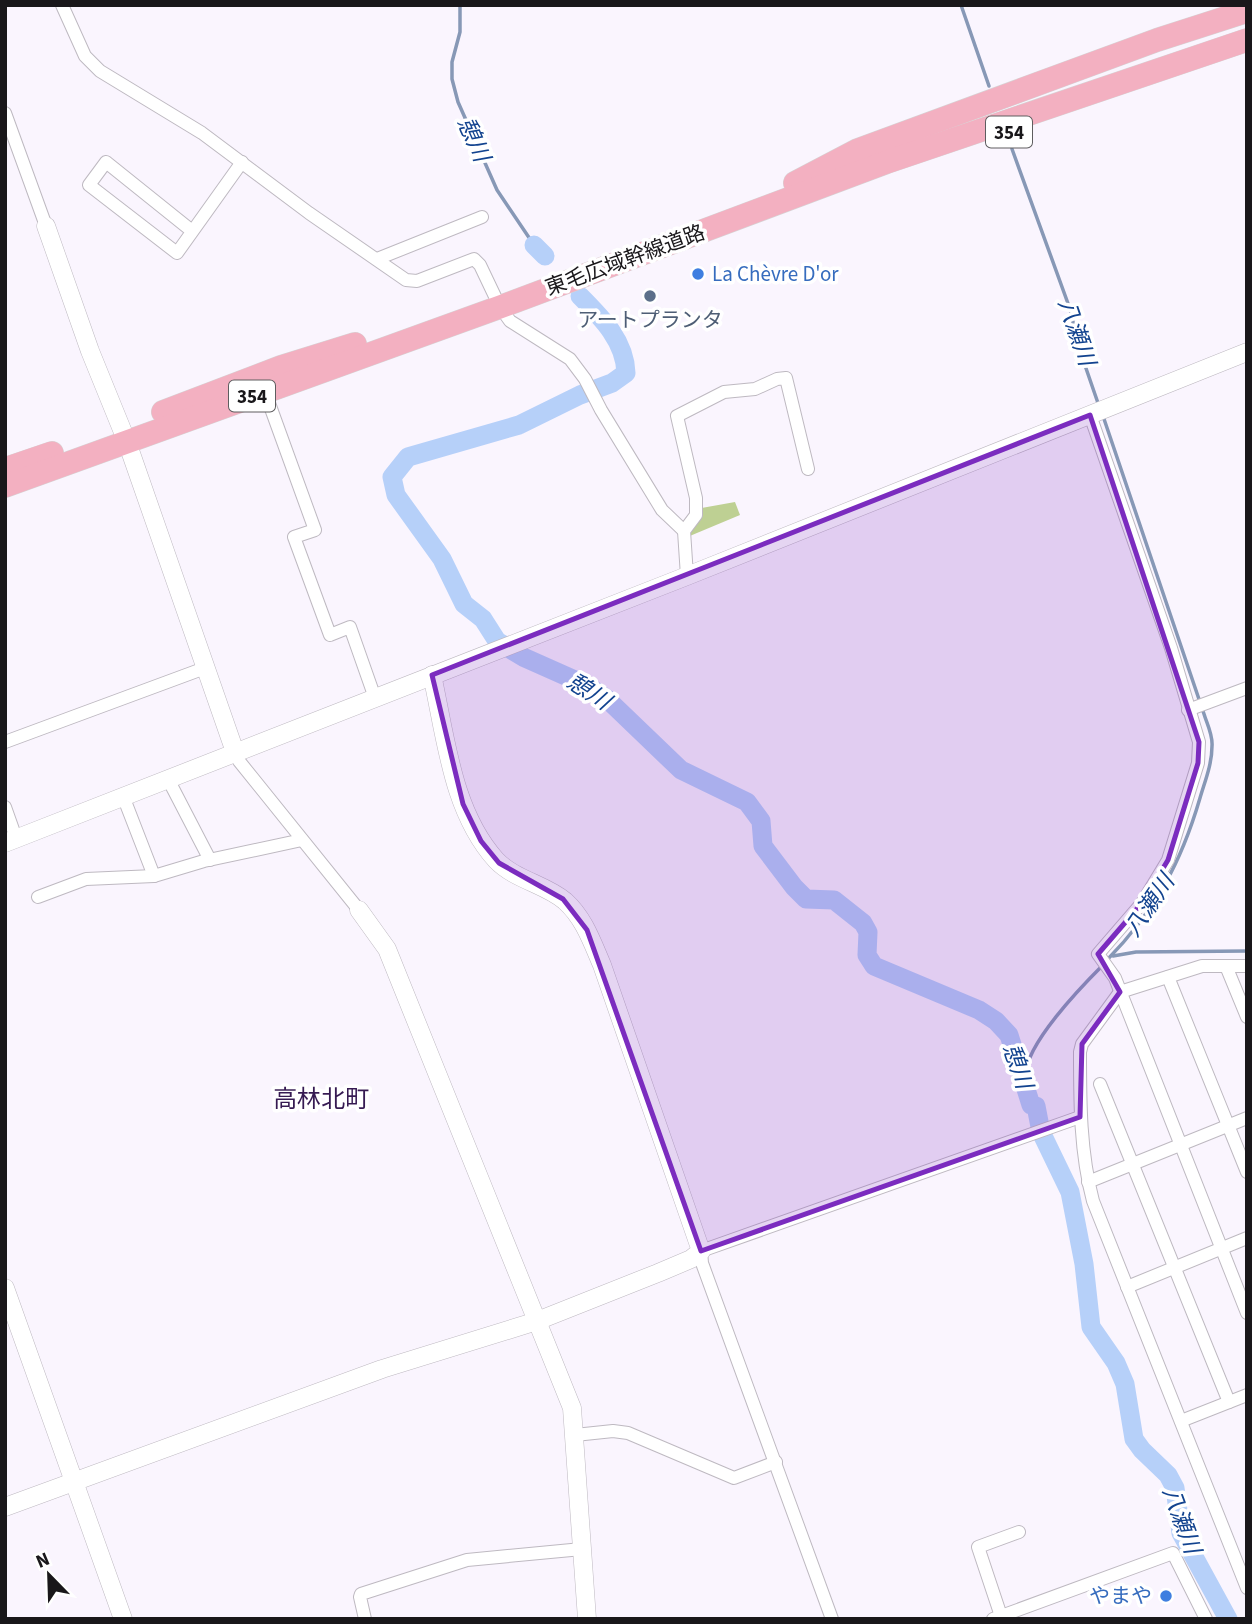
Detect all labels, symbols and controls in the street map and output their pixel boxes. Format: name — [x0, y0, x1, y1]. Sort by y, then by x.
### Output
water label: 憩川 — [449, 111, 499, 170]
road number: 354 — [986, 116, 1032, 148]
street label: 東毛広域幹線道路 — [541, 217, 709, 303]
place label: La Chèvre D'or — [712, 259, 839, 289]
marker: La Chèvre D'or — [690, 266, 706, 282]
marker: アートプランタ — [642, 288, 658, 304]
water label: 八瀬川 — [1050, 294, 1104, 373]
place label: アートプランタ — [577, 305, 723, 335]
road number: 354 — [229, 380, 275, 412]
water label: 憩川 — [560, 665, 620, 719]
water label: 八瀬川 — [1116, 865, 1184, 943]
water label: 憩川 — [994, 1039, 1042, 1096]
district label: 高林北町 — [273, 1082, 369, 1117]
water label: 八瀬川 — [1154, 1482, 1210, 1561]
north arrow — [14, 1540, 84, 1610]
text: N — [32, 1546, 54, 1576]
place label: やまや — [1089, 1581, 1152, 1611]
marker: やまや — [1158, 1588, 1174, 1604]

